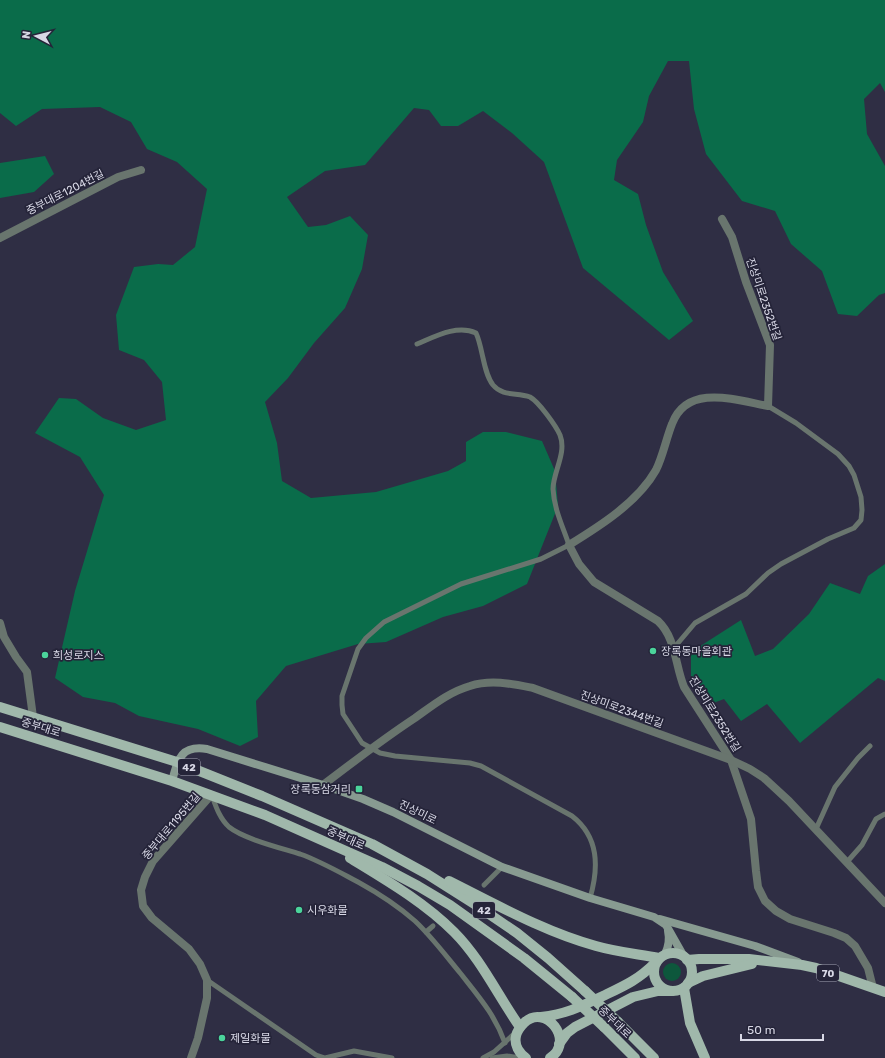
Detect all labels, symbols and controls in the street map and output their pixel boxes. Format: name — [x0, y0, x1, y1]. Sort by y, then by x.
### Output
north arrow — [16, 16, 56, 56]
text: N — [20, 30, 34, 40]
street label: 중부대로1204번길 — [24, 167, 106, 218]
street label: 진상미로2352번길 — [743, 256, 784, 342]
place label: 장록동마을회관 — [661, 645, 732, 658]
marker: 장록동마을회관 — [648, 646, 658, 656]
place label: 희성로지스 — [53, 649, 104, 662]
marker: 희성로지스 — [40, 650, 50, 660]
street label: 진상미로2352번길 — [686, 674, 743, 755]
street label: 진상미로2344번길 — [579, 688, 665, 731]
street label: 중부대로 — [20, 715, 62, 740]
road number: 42 — [178, 759, 200, 775]
place label: 장록동삼거리 — [290, 783, 351, 796]
marker: 장록동삼거리 — [354, 784, 364, 794]
street label: 중부대로1195번길 — [140, 790, 203, 862]
street label: 진상미로 — [397, 798, 439, 827]
street label: 중부대로 — [325, 824, 367, 853]
road number: 42 — [473, 902, 495, 918]
place label: 시우화물 — [307, 904, 347, 917]
marker: 시우화물 — [294, 905, 304, 915]
road number: 70 — [817, 965, 839, 981]
street label: 중부대로 — [596, 1004, 634, 1041]
scale bar — [741, 1016, 823, 1042]
text: 50 m — [747, 1023, 775, 1037]
place label: 제일화물 — [230, 1032, 270, 1045]
marker: 제일화물 — [217, 1033, 227, 1043]

